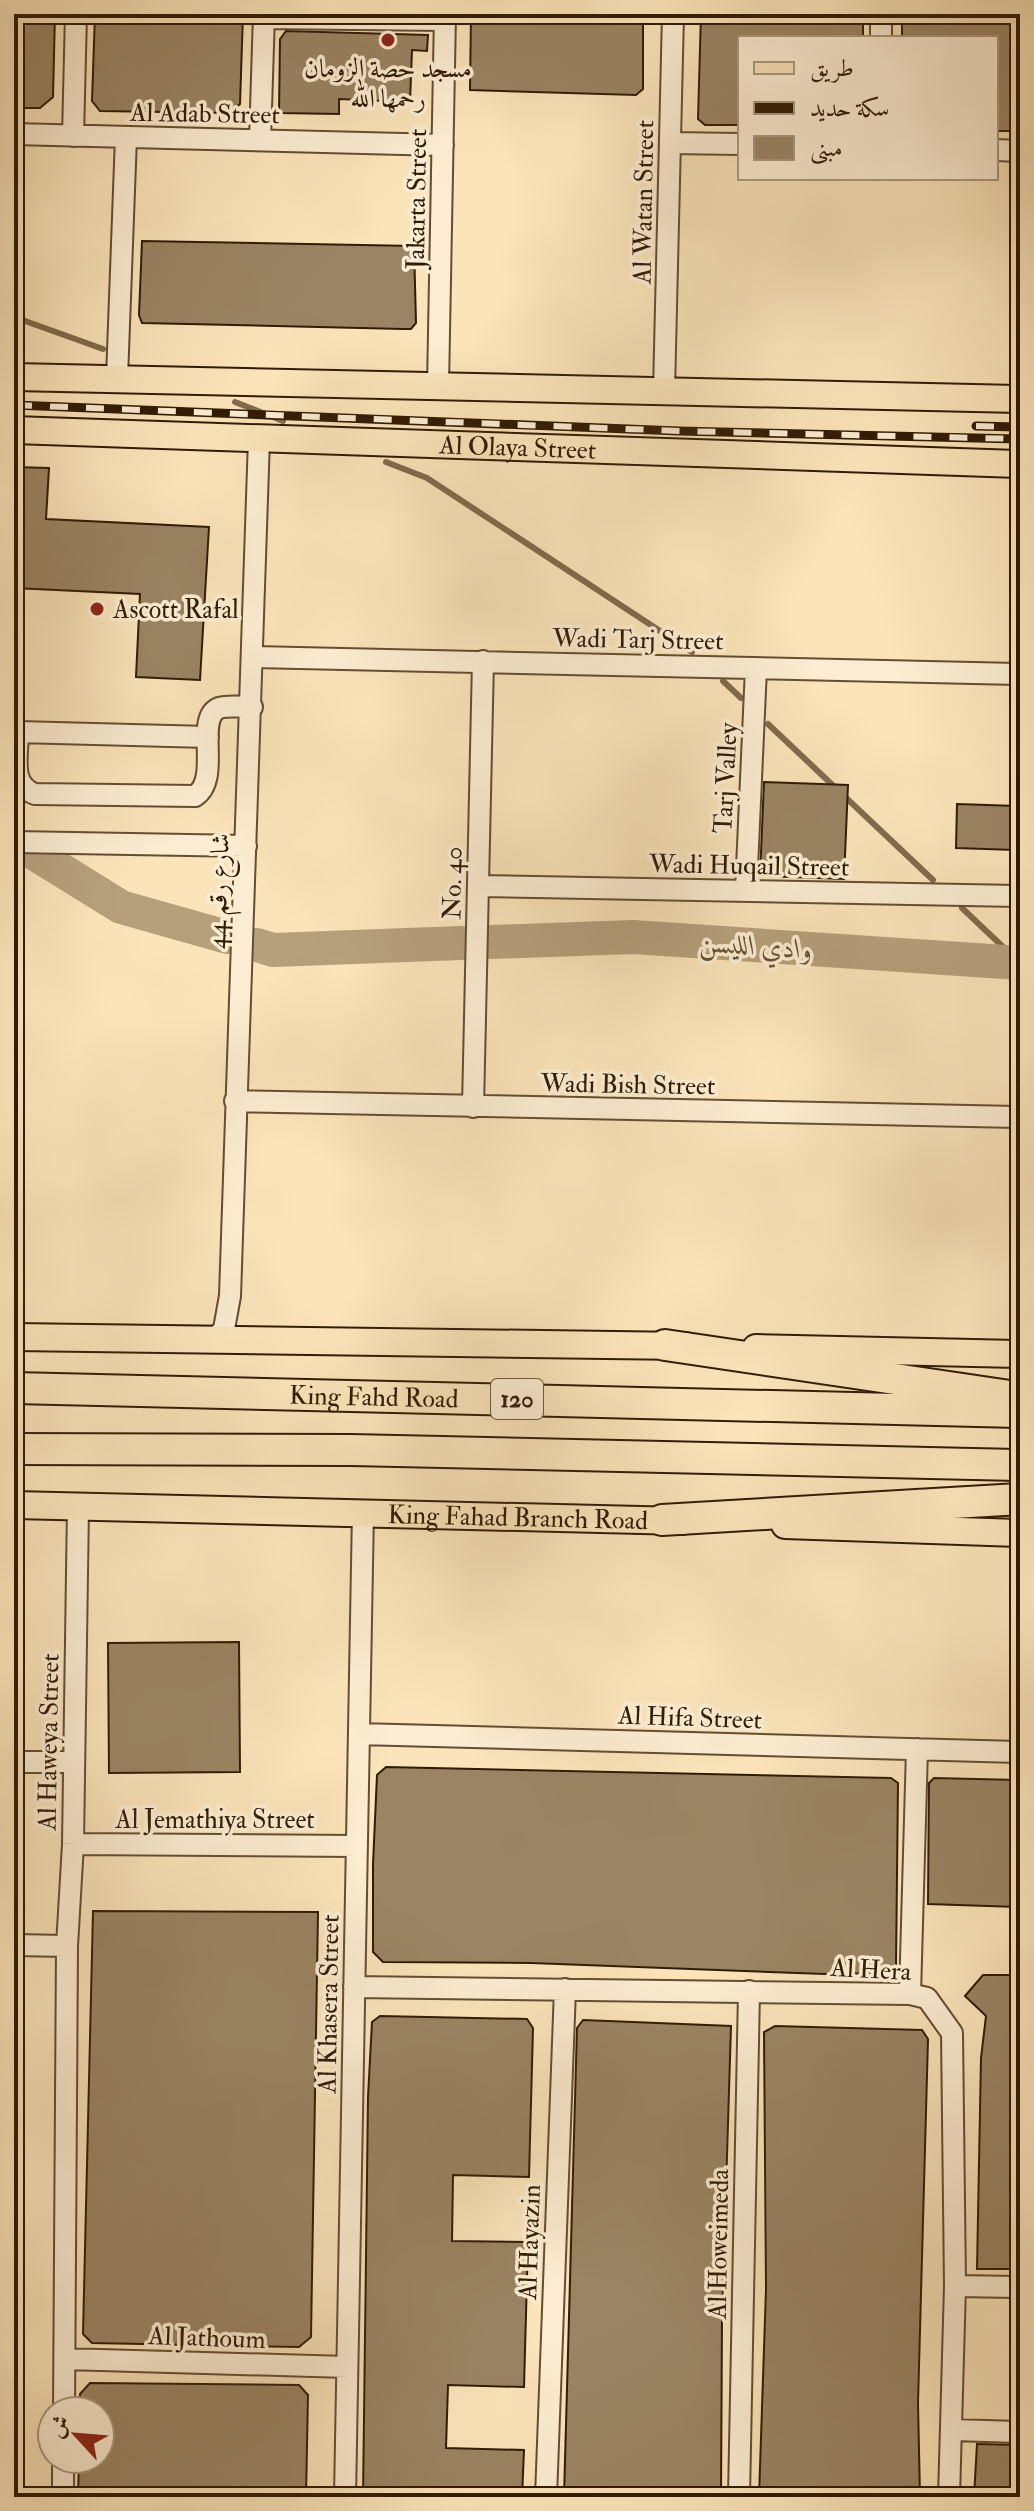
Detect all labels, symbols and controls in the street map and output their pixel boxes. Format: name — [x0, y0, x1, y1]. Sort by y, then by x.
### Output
marker: مسجد حصة الزومان رحمها الله — [379, 31, 397, 49]
legend — [738, 36, 998, 180]
place label: مسجد حصة الزومان رحمها الله — [304, 53, 472, 115]
text: طريق — [810, 53, 854, 84]
text: سكة حديد — [810, 93, 889, 124]
street label: Al Adab Street — [129, 97, 280, 131]
street label: Al Watan Street — [627, 120, 661, 285]
street label: Jakarta Street — [400, 128, 434, 271]
text: مبنى — [810, 133, 843, 165]
street label: Al Olaya Street — [438, 429, 597, 467]
place label: Ascott Rafal — [112, 594, 239, 626]
marker: Ascott Rafal — [88, 600, 106, 618]
street label: Wadi Tarj Street — [551, 622, 724, 657]
street label: Tarj Valley — [707, 721, 745, 834]
street label: شارع رقم 44 — [201, 833, 245, 950]
street label: No. 40 — [436, 846, 470, 920]
street label: Wadi Huqail Street — [647, 848, 849, 884]
water label: وادي الليسن — [698, 925, 814, 972]
street label: Wadi Bish Street — [539, 1067, 715, 1103]
road number: 120 — [491, 1379, 543, 1419]
street label: King Fahd Road — [289, 1380, 459, 1416]
street label: King Fahad Branch Road — [387, 1499, 649, 1537]
street label: Al Haweya Street — [31, 1653, 67, 1832]
street label: Al Hifa Street — [616, 1699, 763, 1737]
street label: Al Jemathiya Street — [114, 1804, 315, 1836]
street label: Al Khasera Street — [311, 1914, 347, 2095]
street label: Al Hera — [829, 1952, 912, 1988]
street label: Al Howeimeda — [702, 2168, 736, 2320]
street label: Al Hayazin — [512, 2184, 548, 2301]
street label: Al Jathoum — [147, 2320, 266, 2356]
north arrow — [36, 2395, 116, 2475]
text: ش — [42, 2411, 76, 2443]

